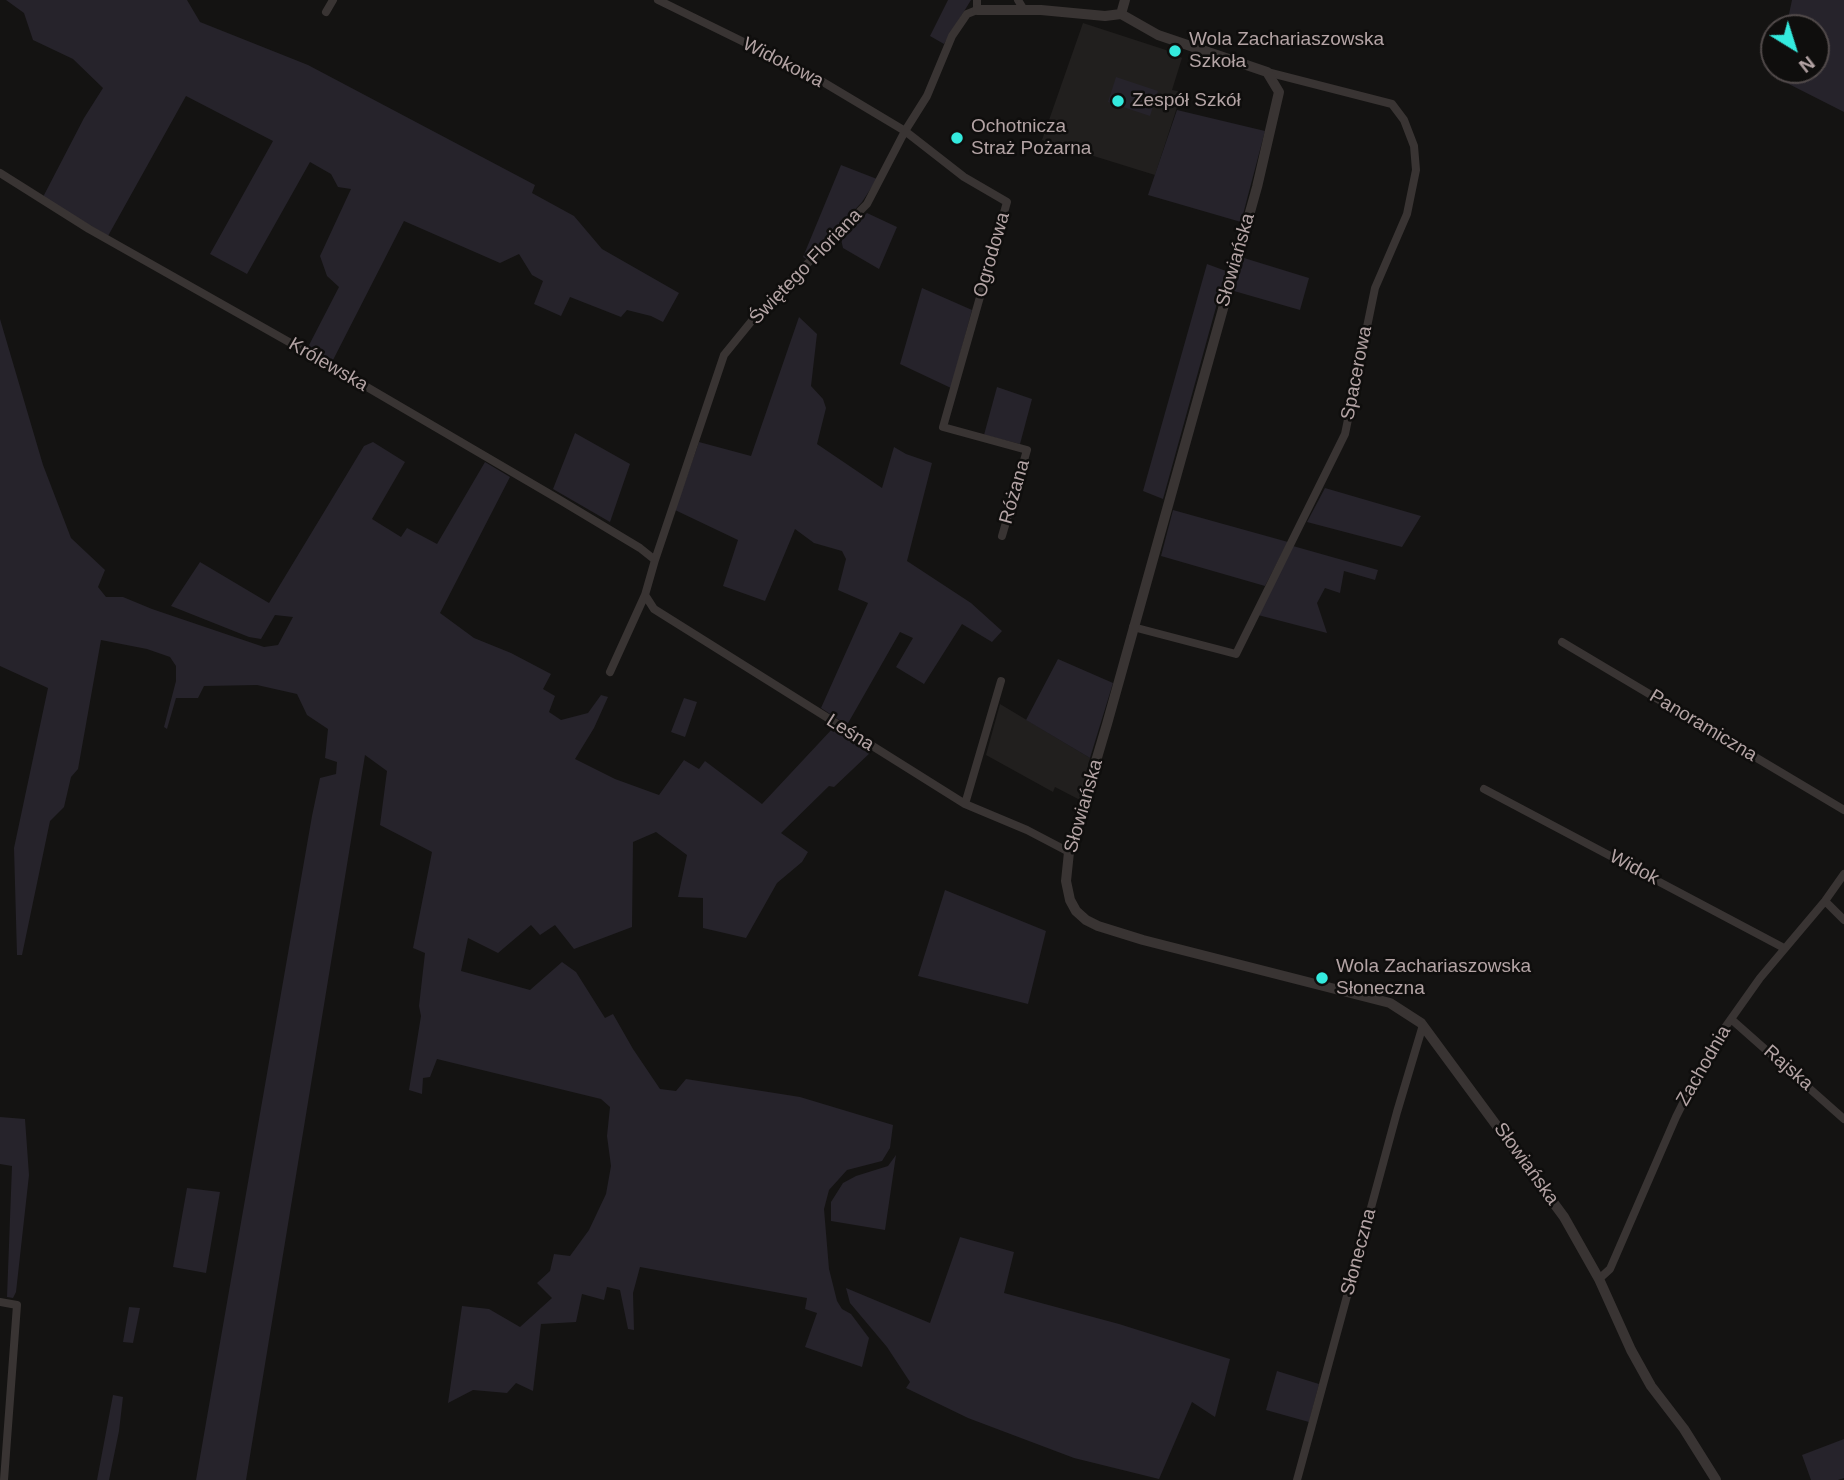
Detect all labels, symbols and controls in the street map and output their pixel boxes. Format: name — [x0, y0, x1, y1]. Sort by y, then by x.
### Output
north arrow — [1760, 14, 1830, 84]
place label: Wola Zachariaszowska Szkoła — [1189, 29, 1384, 73]
street label: Widokowa — [739, 33, 827, 93]
marker: Wola Zachariaszowska Szkoła — [1167, 43, 1183, 59]
text: N — [1795, 52, 1819, 77]
place label: Zespół Szkół — [1132, 90, 1241, 112]
marker: Zespół Szkół — [1110, 93, 1126, 109]
place label: Ochotnicza Straż Pożarna — [971, 116, 1091, 160]
marker: Ochotnicza Straż Pożarna — [949, 130, 965, 146]
street label: Świętego Floriana — [745, 204, 867, 330]
street label: Ogrodowa — [969, 210, 1015, 300]
street label: Słowiańska — [1212, 211, 1260, 309]
street label: Spacerowa — [1337, 324, 1377, 422]
street label: Królewska — [284, 333, 372, 397]
street label: Różana — [995, 457, 1035, 527]
street label: Panoramiczna — [1645, 685, 1761, 767]
street label: Leśna — [822, 710, 878, 756]
street label: Słowiańska — [1060, 757, 1108, 855]
street label: Widok — [1605, 846, 1663, 890]
place label: Wola Zachariaszowska Słoneczna — [1336, 956, 1531, 1000]
marker: Wola Zachariaszowska Słoneczna — [1314, 970, 1330, 986]
street label: Zachodnia — [1672, 1022, 1736, 1110]
street label: Rajska — [1759, 1040, 1817, 1096]
street label: Słowiańska — [1489, 1118, 1563, 1210]
street label: Słoneczna — [1337, 1206, 1381, 1298]

